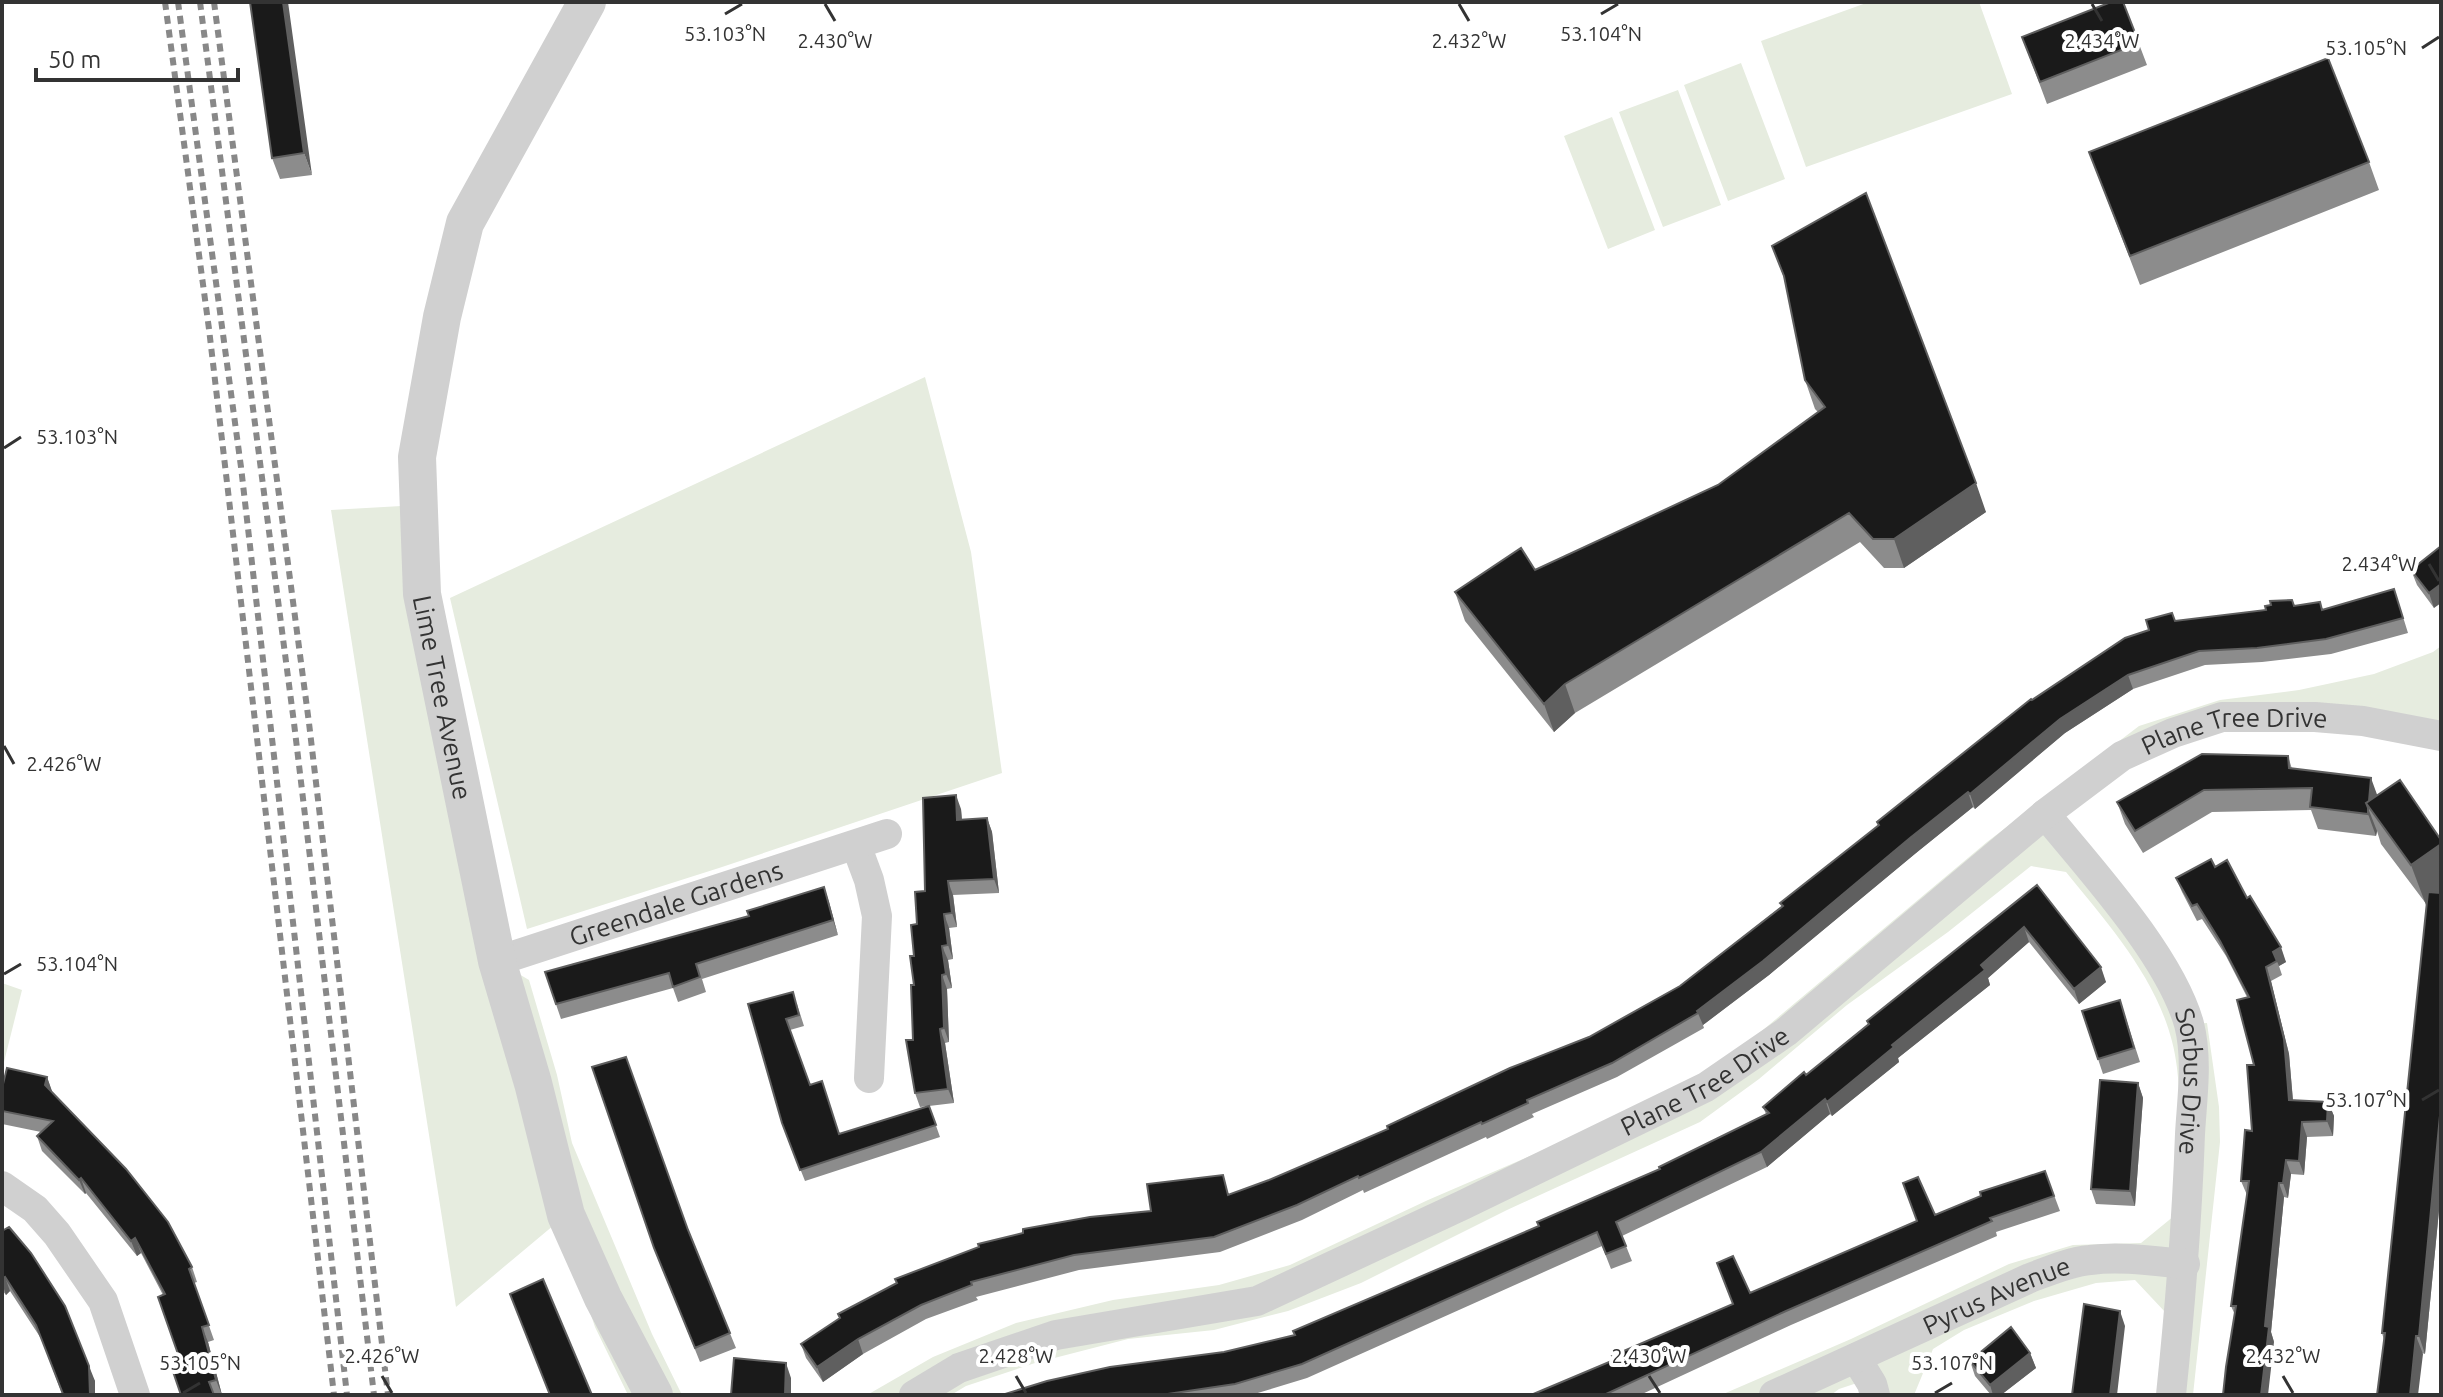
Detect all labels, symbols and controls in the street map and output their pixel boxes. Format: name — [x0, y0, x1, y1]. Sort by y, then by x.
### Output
text: 53.103°N — [684, 22, 766, 45]
text: 53.104°N — [1560, 22, 1642, 45]
text: 2.430°W — [798, 29, 872, 52]
text: 2.432°W — [1432, 29, 1506, 52]
text: 2.434°W — [2065, 29, 2139, 52]
scale bar — [36, 32, 238, 82]
text: 53.105°N — [2325, 36, 2407, 59]
text: 50 m — [48, 46, 101, 73]
text: 53.103°N — [36, 425, 118, 448]
text: 2.434°W — [2342, 552, 2416, 575]
street label: Lime Tree Avenue — [408, 593, 478, 802]
street label: Plane Tree Drive — [2137, 702, 2329, 760]
text: 2.426°W — [27, 752, 101, 775]
street label: Greendale Gardens — [565, 855, 786, 951]
text: 53.104°N — [36, 952, 118, 975]
street label: Sorbus Drive — [2170, 1004, 2208, 1156]
street label: Plane Tree Drive — [1616, 1020, 1794, 1141]
text: 53.107°N — [2325, 1088, 2407, 1111]
street label: Pyrus Avenue — [1918, 1250, 2074, 1340]
text: 2.426°W — [345, 1344, 419, 1367]
text: 2.428°W — [979, 1344, 1053, 1367]
text: 2.430°W — [1612, 1344, 1686, 1367]
text: 2.432°W — [2246, 1344, 2320, 1367]
text: 53.105°N — [159, 1351, 241, 1374]
text: 53.107°N — [1911, 1351, 1993, 1374]

